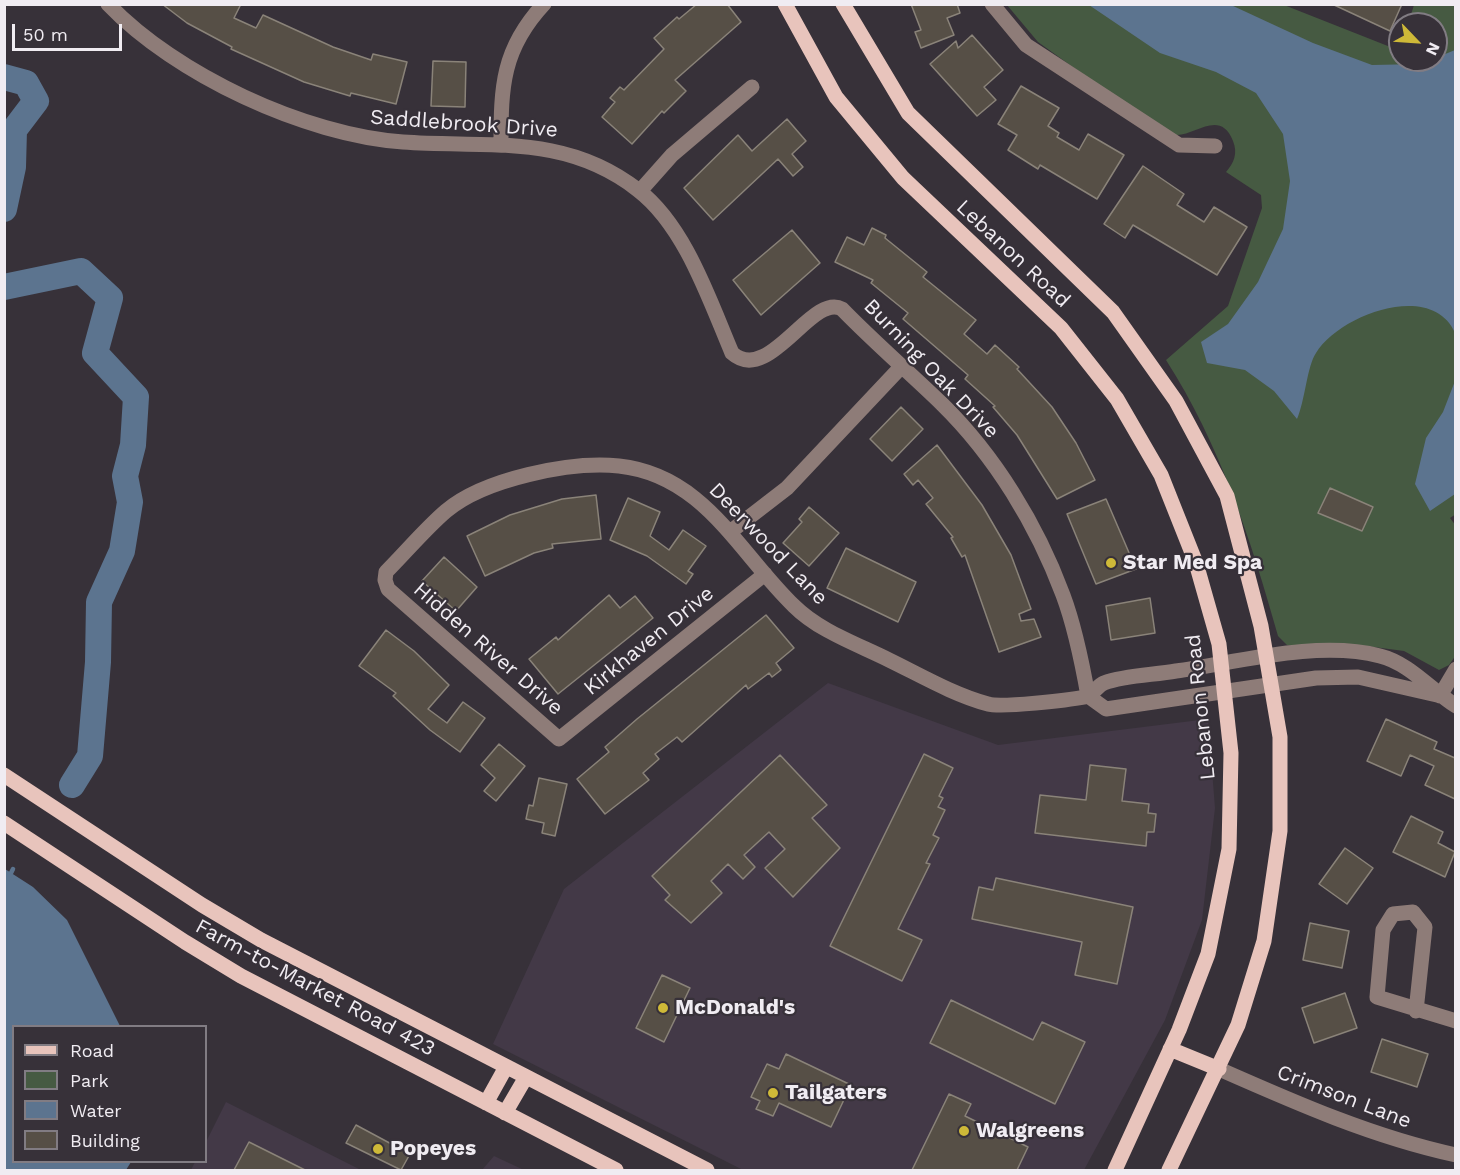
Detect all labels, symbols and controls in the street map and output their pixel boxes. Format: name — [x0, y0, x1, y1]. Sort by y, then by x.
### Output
scale bar — [15, 12, 124, 50]
north arrow — [1388, 12, 1448, 72]
text: 50 m — [23, 24, 68, 45]
text: N — [1422, 40, 1444, 58]
street label: Saddlebrook Drive — [369, 105, 559, 143]
street label: Lebanon Road — [951, 195, 1075, 313]
street label: Burning Oak Drive — [858, 294, 1004, 444]
street label: Deerwood Lane — [703, 478, 833, 610]
place label: Star Med Spa — [1123, 550, 1262, 576]
marker: Star Med Spa — [1104, 556, 1118, 570]
street label: Hidden River Drive — [408, 577, 568, 721]
street label: Kirkhaven Drive — [579, 581, 719, 701]
street label: Lebanon Road — [1181, 633, 1221, 781]
street label: Farm-to-Market Road 423 — [191, 914, 439, 1062]
place label: McDonald's — [675, 995, 795, 1021]
marker: McDonald's — [656, 1001, 670, 1015]
legend — [12, 1025, 207, 1163]
text: Road — [70, 1040, 114, 1061]
street label: Crimson Lane — [1273, 1060, 1415, 1134]
text: Park — [70, 1070, 109, 1091]
place label: Tailgaters — [785, 1080, 887, 1106]
marker: Tailgaters — [766, 1086, 780, 1100]
text: Water — [70, 1100, 122, 1121]
place label: Walgreens — [976, 1118, 1084, 1144]
marker: Walgreens — [957, 1124, 971, 1138]
text: Building — [70, 1130, 140, 1151]
place label: Popeyes — [390, 1136, 476, 1162]
marker: Popeyes — [371, 1142, 385, 1156]

